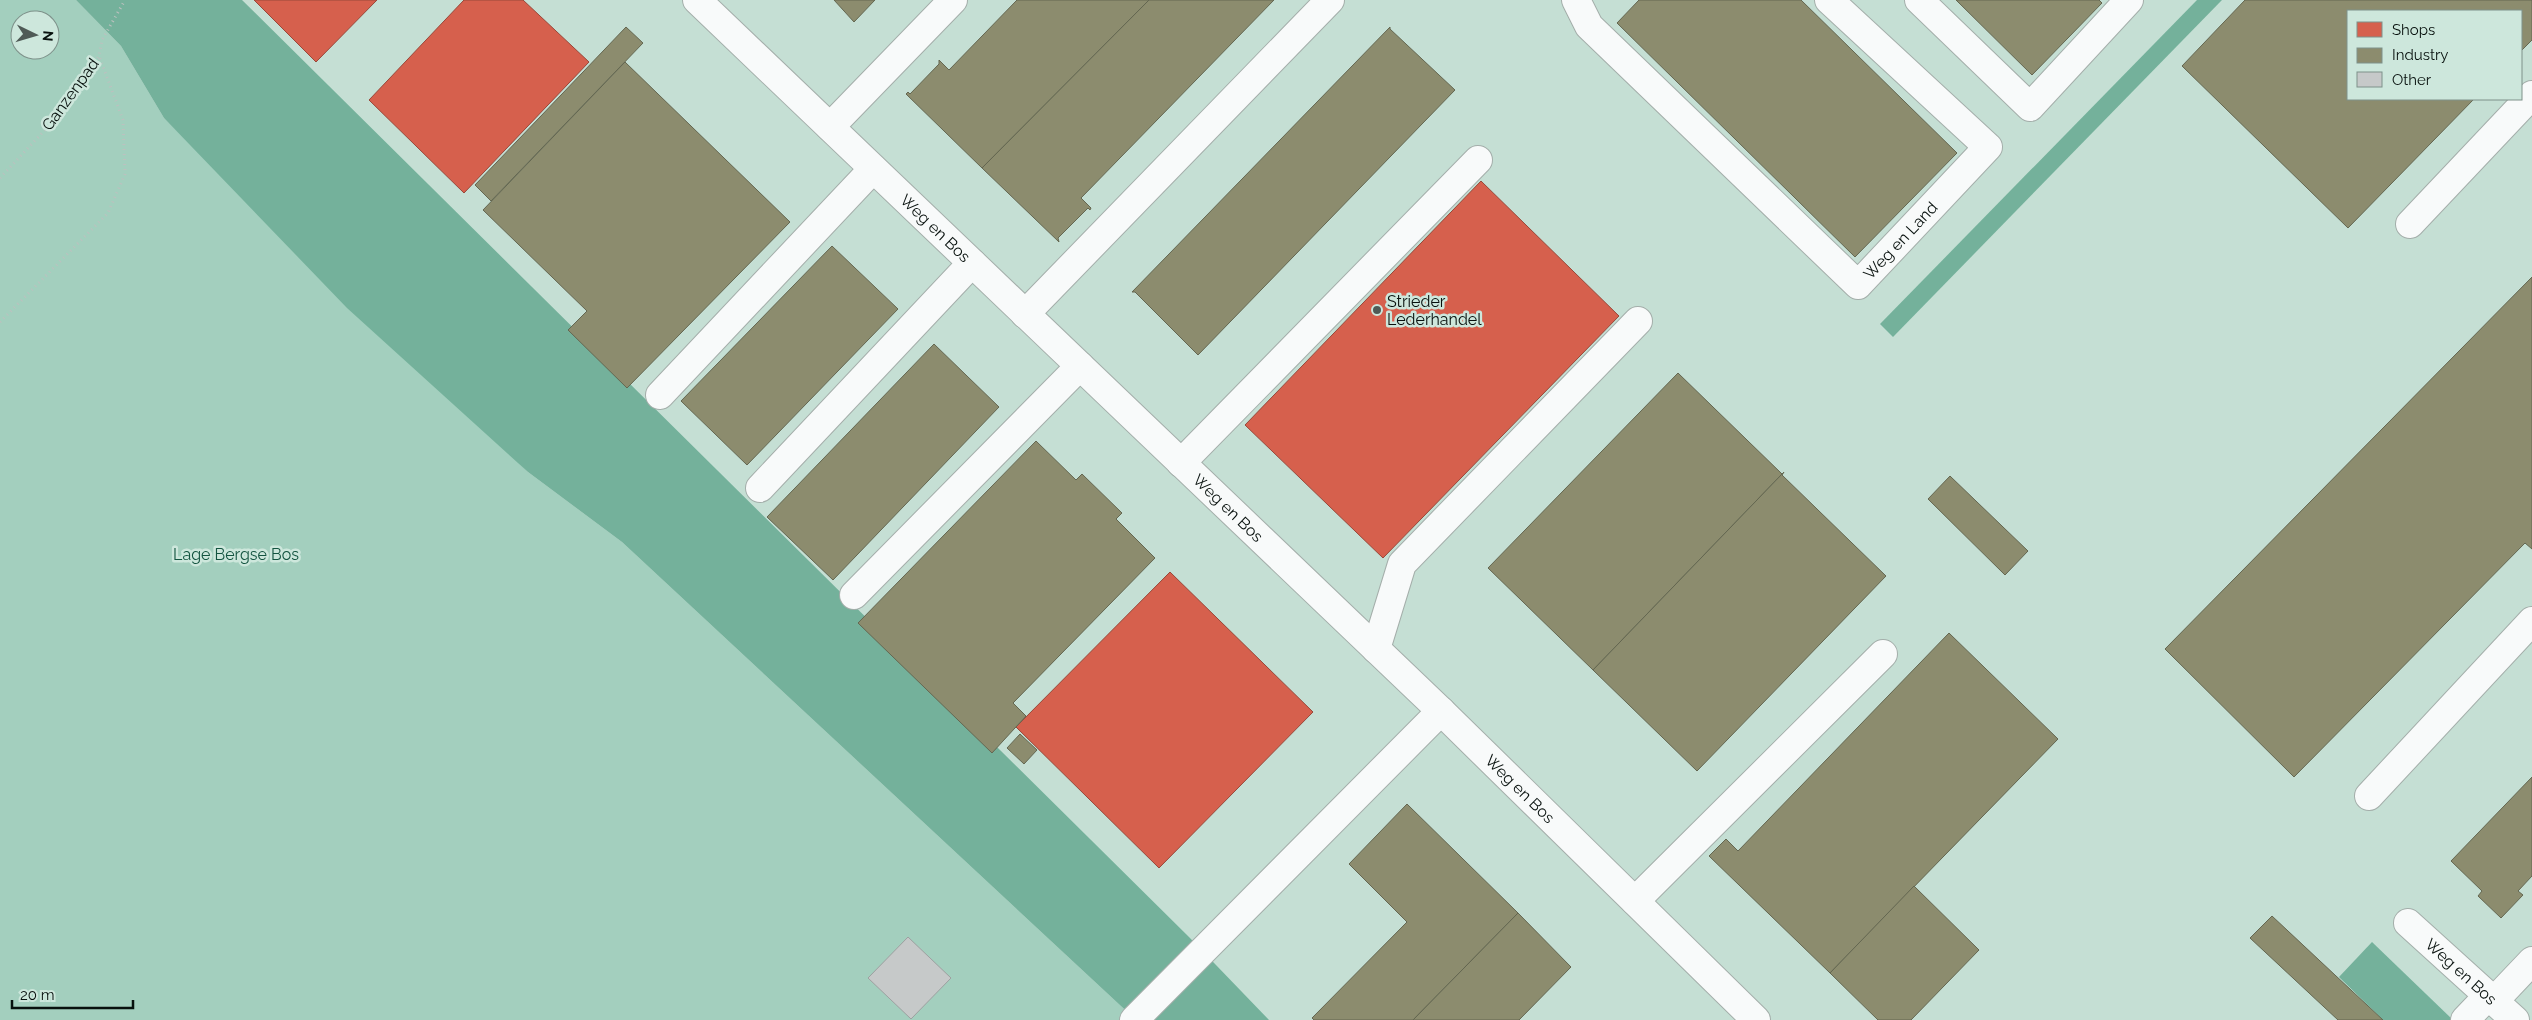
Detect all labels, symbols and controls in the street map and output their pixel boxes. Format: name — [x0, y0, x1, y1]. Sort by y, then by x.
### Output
north arrow — [10, 10, 60, 60]
legend — [2347, 10, 2522, 100]
text: Shops — [2392, 21, 2435, 39]
text: N — [40, 30, 56, 42]
text: Industry — [2392, 46, 2448, 64]
street label: Ganzenpad — [38, 55, 103, 134]
text: Other — [2392, 71, 2432, 89]
street label: Weg en Bos — [896, 190, 974, 266]
street label: Weg en Land — [1860, 198, 1942, 283]
place label: Strieder Lederhandel — [1387, 292, 1482, 329]
marker: Strieder Lederhandel — [1371, 304, 1383, 316]
street label: Weg en Bos — [1189, 470, 1267, 546]
park label: Lage Bergse Bos — [173, 545, 299, 564]
street label: Weg en Bos — [1481, 751, 1559, 827]
street label: Weg en Bos — [2421, 935, 2501, 1009]
scale bar — [12, 978, 134, 1010]
text: 20 m — [20, 986, 55, 1004]

